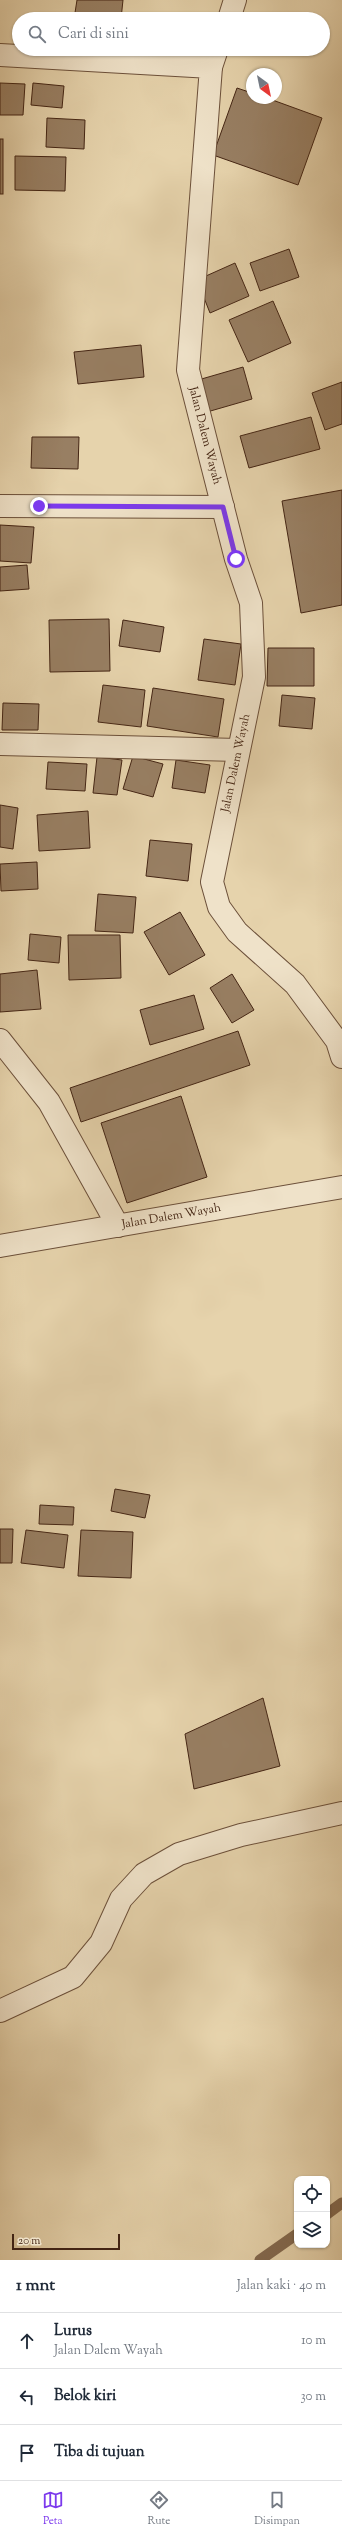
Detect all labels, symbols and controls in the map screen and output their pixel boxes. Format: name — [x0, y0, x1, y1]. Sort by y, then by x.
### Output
search box — [12, 12, 330, 56]
icon: search — [26, 23, 48, 45]
text: Cari di sini — [58, 24, 129, 45]
north arrow — [246, 68, 282, 104]
street label: Jalan Dalem Wayah — [183, 384, 226, 487]
route end — [30, 497, 48, 515]
route start — [227, 550, 245, 568]
street label: Jalan Dalem Wayah — [217, 712, 255, 815]
street label: Jalan Dalem Wayah — [119, 1199, 223, 1234]
map controls — [294, 2176, 330, 2248]
button: locate — [294, 2176, 330, 2212]
button: layers — [294, 2212, 330, 2248]
scale bar — [12, 2232, 120, 2251]
text: 20 m — [18, 2233, 40, 2249]
text: 1 mnt — [16, 2274, 55, 2298]
text: Jalan kaki · 40 m — [237, 2277, 326, 2295]
text: Lurus — [54, 2321, 92, 2342]
icon: ahead — [16, 2330, 38, 2352]
text: 10 m — [301, 2332, 326, 2350]
text: Jalan Dalem Wayah — [54, 2342, 163, 2360]
icon: left — [16, 2386, 38, 2408]
text: Belok kiri — [54, 2386, 116, 2407]
text: 30 m — [300, 2388, 326, 2406]
icon: arrive — [16, 2442, 38, 2464]
text: Tiba di tujuan — [54, 2442, 145, 2463]
tab: Peta — [42, 2489, 64, 2529]
tab: Rute — [148, 2489, 170, 2529]
tab: Disimpan — [254, 2489, 300, 2529]

